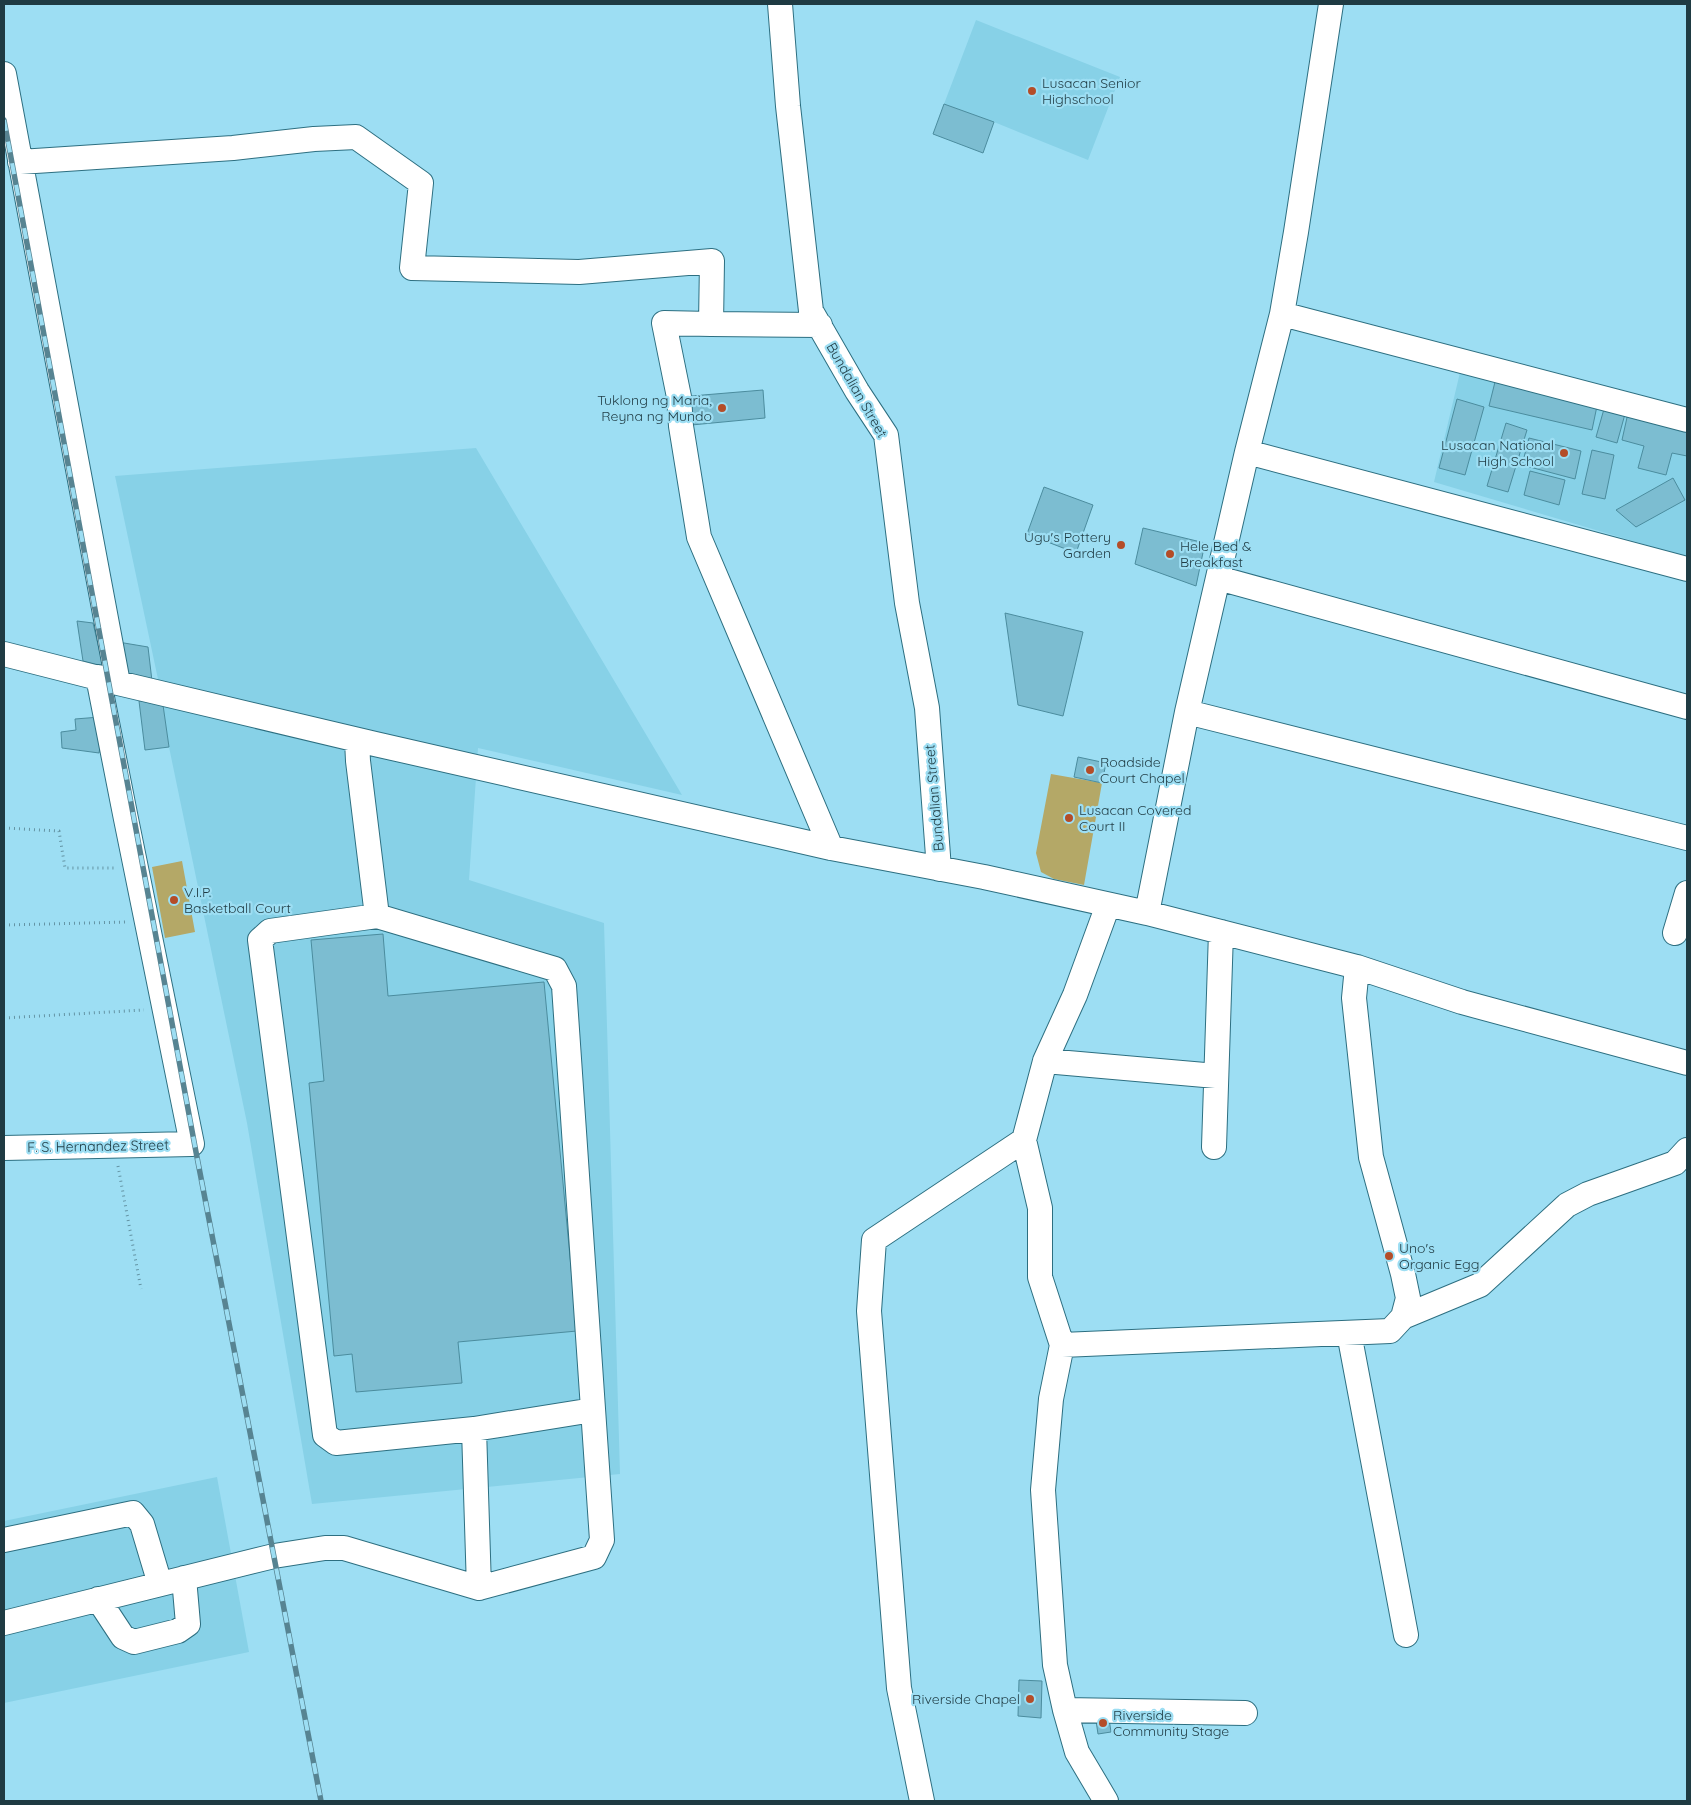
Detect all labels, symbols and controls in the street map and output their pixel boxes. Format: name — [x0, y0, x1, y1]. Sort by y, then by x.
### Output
place label: Lusacan Senior Highschool — [1042, 74, 1142, 108]
marker: Lusacan Senior Highschool — [1026, 85, 1038, 97]
street label: Bundalian Street — [822, 339, 892, 441]
place label: Tuklong ng Maria, Reyna ng Mundo — [597, 391, 712, 425]
marker: Tuklong ng Maria, Reyna ng Mundo — [716, 402, 728, 414]
place label: Lusacan National High School — [1441, 436, 1554, 470]
marker: Lusacan National High School — [1558, 447, 1570, 459]
place label: Ugu's Pottery Garden — [1024, 528, 1111, 562]
place label: Hele Bed & Breakfast — [1180, 537, 1252, 571]
marker: Ugu's Pottery Garden — [1115, 539, 1127, 551]
marker: Hele Bed & Breakfast — [1164, 548, 1176, 560]
street label: Bundalian Street — [920, 744, 948, 852]
place label: Roadside Court Chapel — [1100, 753, 1185, 787]
marker: Roadside Court Chapel — [1084, 764, 1096, 776]
place label: Lusacan Covered Court II — [1079, 801, 1191, 835]
marker: Lusacan Covered Court II — [1063, 812, 1075, 824]
place label: V.I.P. Basketball Court — [184, 883, 291, 917]
marker: V.I.P. Basketball Court — [168, 894, 180, 906]
street label: F. S. Hernandez Street — [27, 1136, 169, 1156]
place label: Uno's Organic Egg — [1399, 1239, 1480, 1273]
marker: Uno's Organic Egg — [1383, 1250, 1395, 1262]
place label: Riverside Chapel — [912, 1690, 1020, 1708]
marker: Riverside Chapel — [1024, 1693, 1036, 1705]
place label: Riverside Community Stage — [1113, 1706, 1229, 1740]
marker: Riverside Community Stage — [1097, 1717, 1109, 1729]

